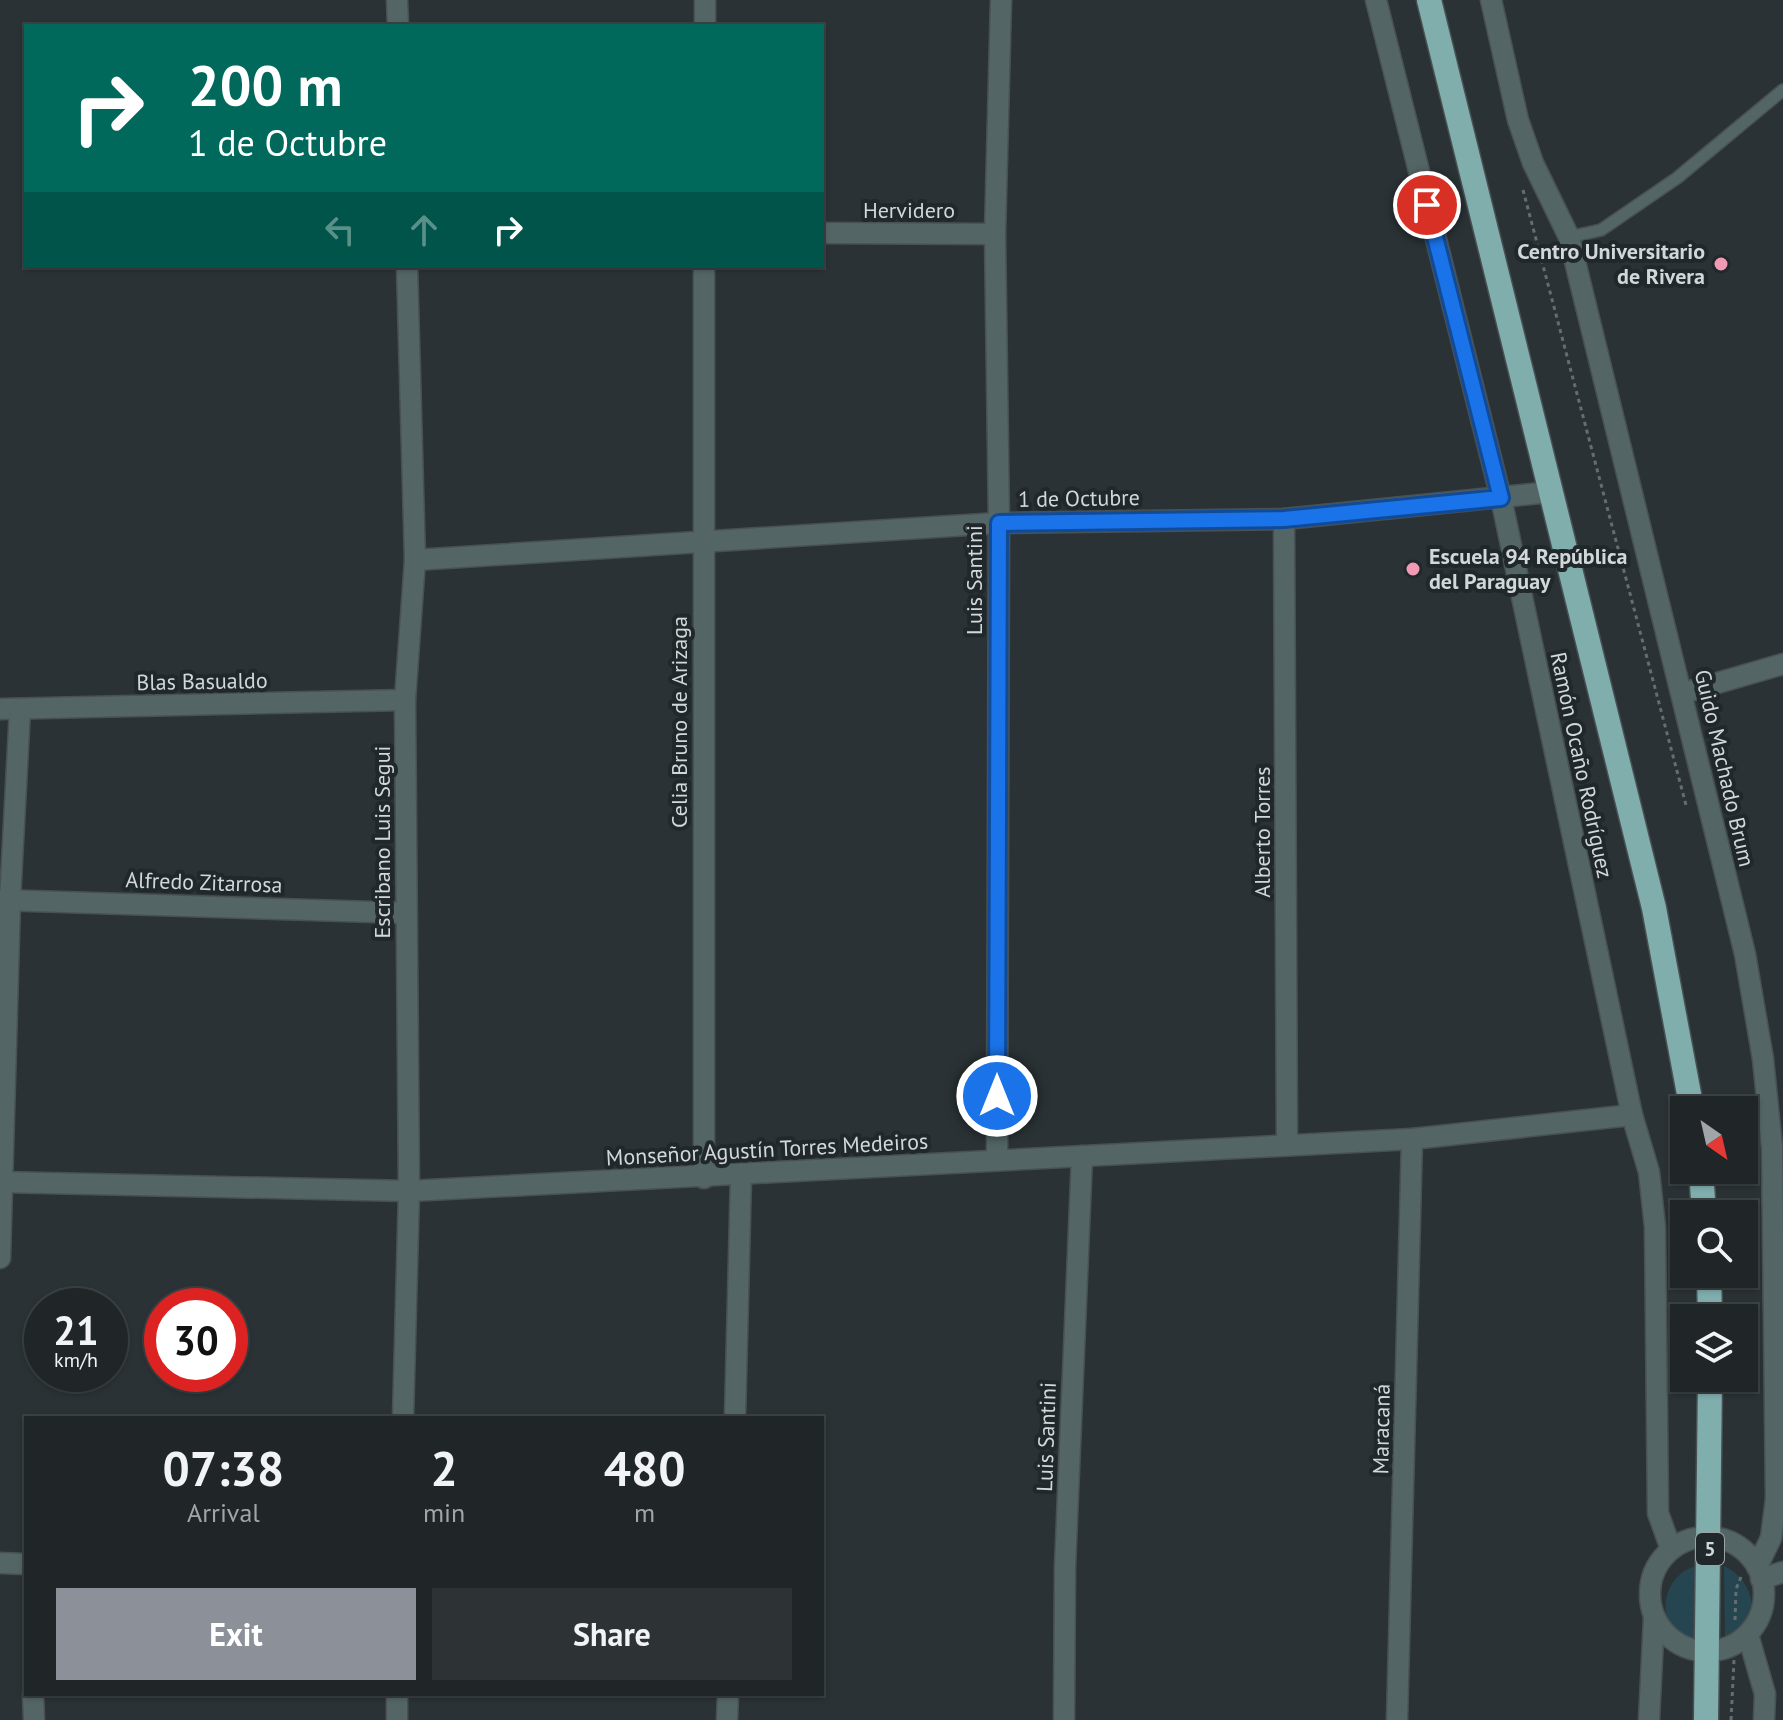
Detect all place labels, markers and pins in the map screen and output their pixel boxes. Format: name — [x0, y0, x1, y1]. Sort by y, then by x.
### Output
pin — [1393, 171, 1461, 239]
place label: Centro Universitario de Rivera — [1517, 237, 1705, 290]
marker: Centro Universitario de Rivera — [1712, 255, 1730, 273]
place label: Escuela 94 República del Paraguay — [1429, 542, 1628, 595]
marker: Escuela 94 República del Paraguay — [1404, 560, 1422, 578]

